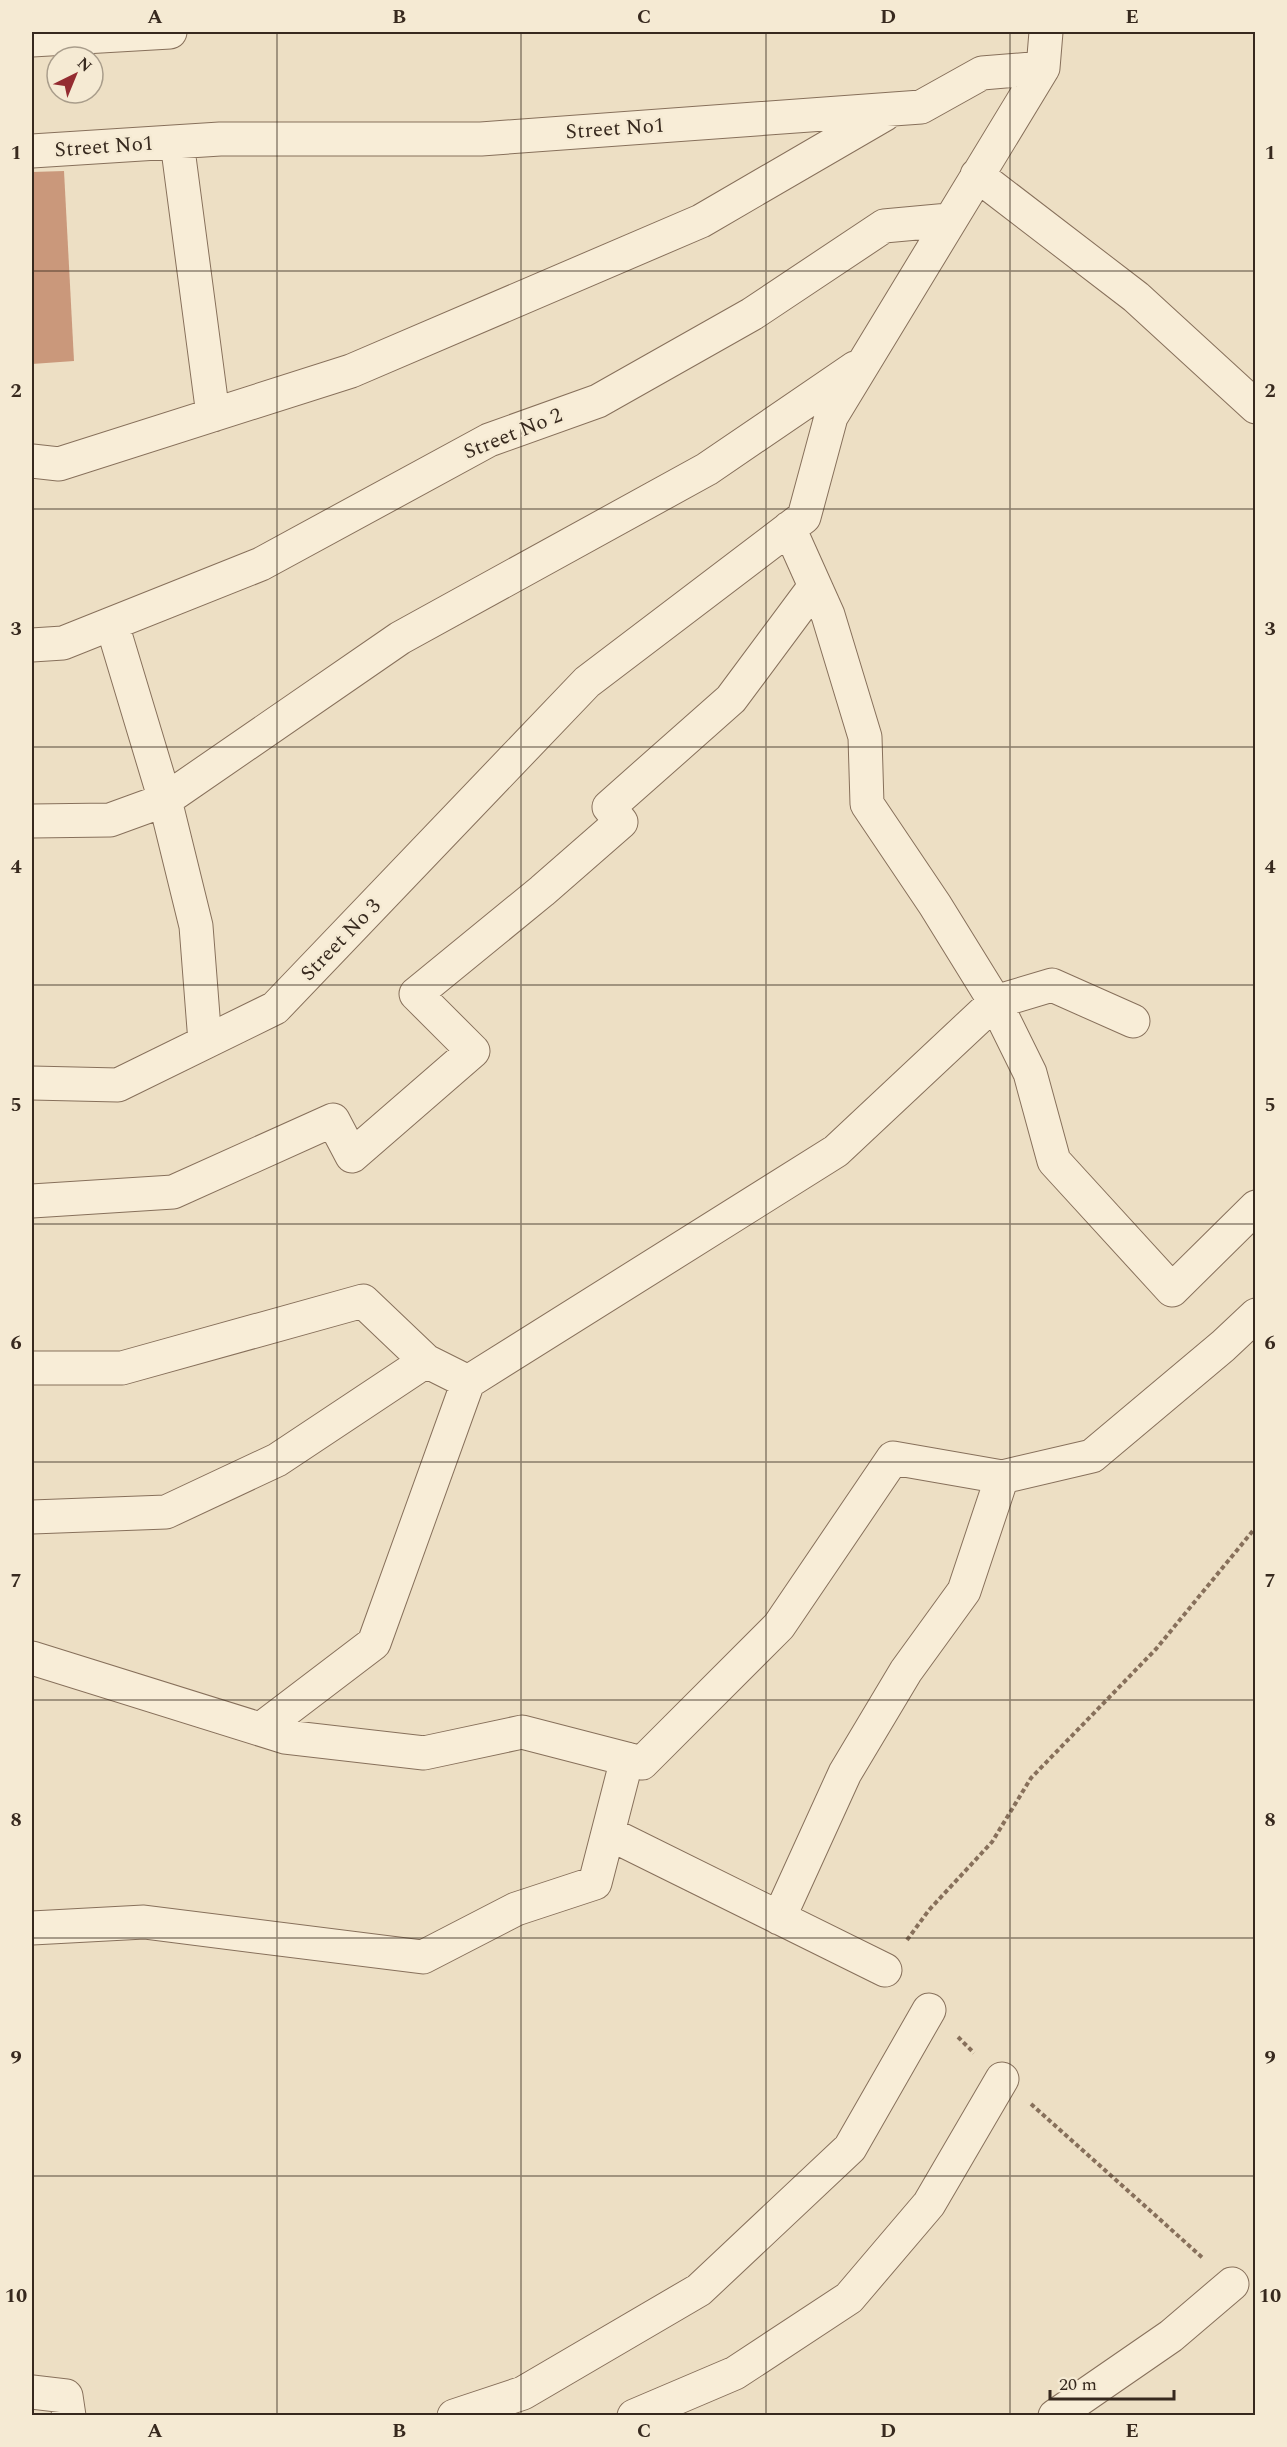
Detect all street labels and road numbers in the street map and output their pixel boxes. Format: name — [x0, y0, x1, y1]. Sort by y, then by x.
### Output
street label: Street No1 — [565, 110, 665, 148]
street label: Street No1 — [54, 128, 154, 166]
street label: Street No 2 — [459, 400, 567, 468]
street label: Street No 3 — [293, 891, 389, 989]

